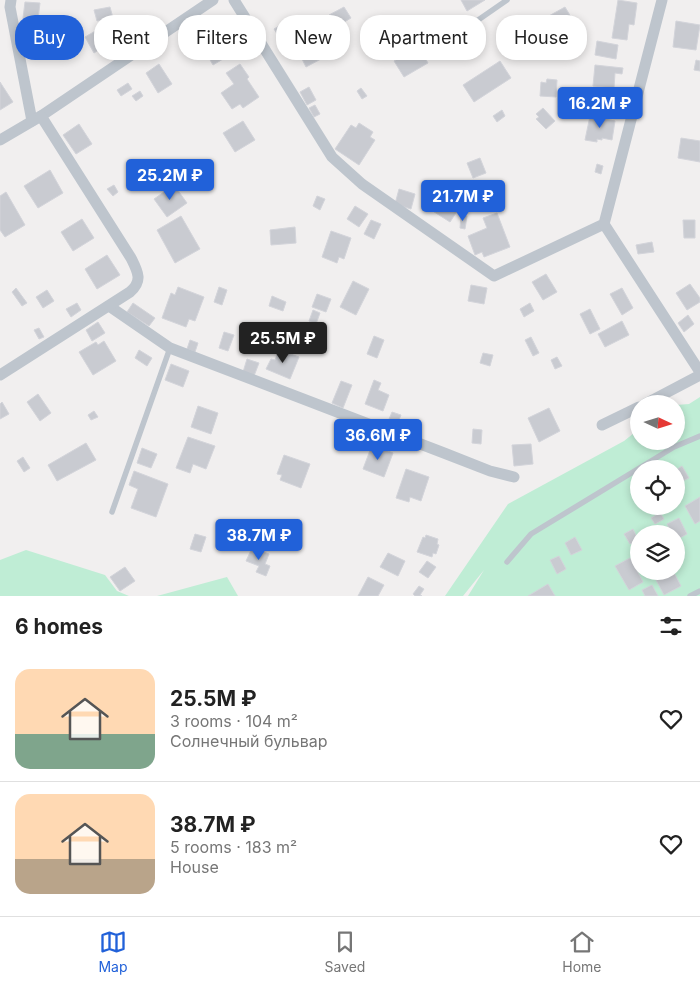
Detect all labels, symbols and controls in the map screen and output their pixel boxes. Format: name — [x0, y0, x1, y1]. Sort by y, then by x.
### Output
chip: Buy — [15, 15, 84, 60]
chip: Rent — [94, 15, 168, 60]
chip: Filters — [178, 15, 266, 60]
chip: New — [276, 15, 350, 60]
chip: Apartment — [360, 15, 486, 60]
chip: House — [496, 15, 587, 60]
pin: 16.2M ₽ — [554, 86, 646, 129]
text: 16.2M ₽ — [569, 93, 631, 113]
pin: 25.2M ₽ — [124, 158, 216, 201]
text: 25.2M ₽ — [137, 165, 203, 185]
pin: 21.7M ₽ — [417, 180, 509, 222]
text: 21.7M ₽ — [432, 186, 494, 206]
pin: 25.5M ₽ — [237, 322, 329, 364]
text: 25.5M ₽ — [250, 328, 316, 348]
north arrow — [630, 395, 685, 450]
map controls — [630, 395, 685, 580]
pin: 36.6M ₽ — [332, 418, 424, 461]
text: 36.6M ₽ — [345, 425, 411, 445]
button: locate — [630, 460, 685, 515]
pin: 38.7M ₽ — [213, 518, 305, 561]
text: 38.7M ₽ — [226, 525, 292, 545]
button: layers — [630, 525, 685, 580]
icon: filters — [657, 612, 685, 640]
text: 6 homes — [15, 614, 103, 639]
text: 25.5M ₽ — [170, 686, 257, 711]
icon: home — [55, 689, 115, 749]
icon: heart — [657, 705, 685, 733]
text: 3 rooms · 104 m² — [170, 711, 298, 731]
text: Солнечный бульвар — [170, 731, 328, 751]
text: 38.7M ₽ — [170, 812, 256, 837]
icon: home — [55, 814, 115, 874]
icon: heart — [657, 830, 685, 858]
text: 5 rooms · 183 m² — [170, 837, 297, 857]
text: House — [170, 857, 219, 877]
tab: Map — [98, 928, 128, 975]
tab: Saved — [324, 928, 365, 975]
tab: Home — [562, 928, 602, 975]

